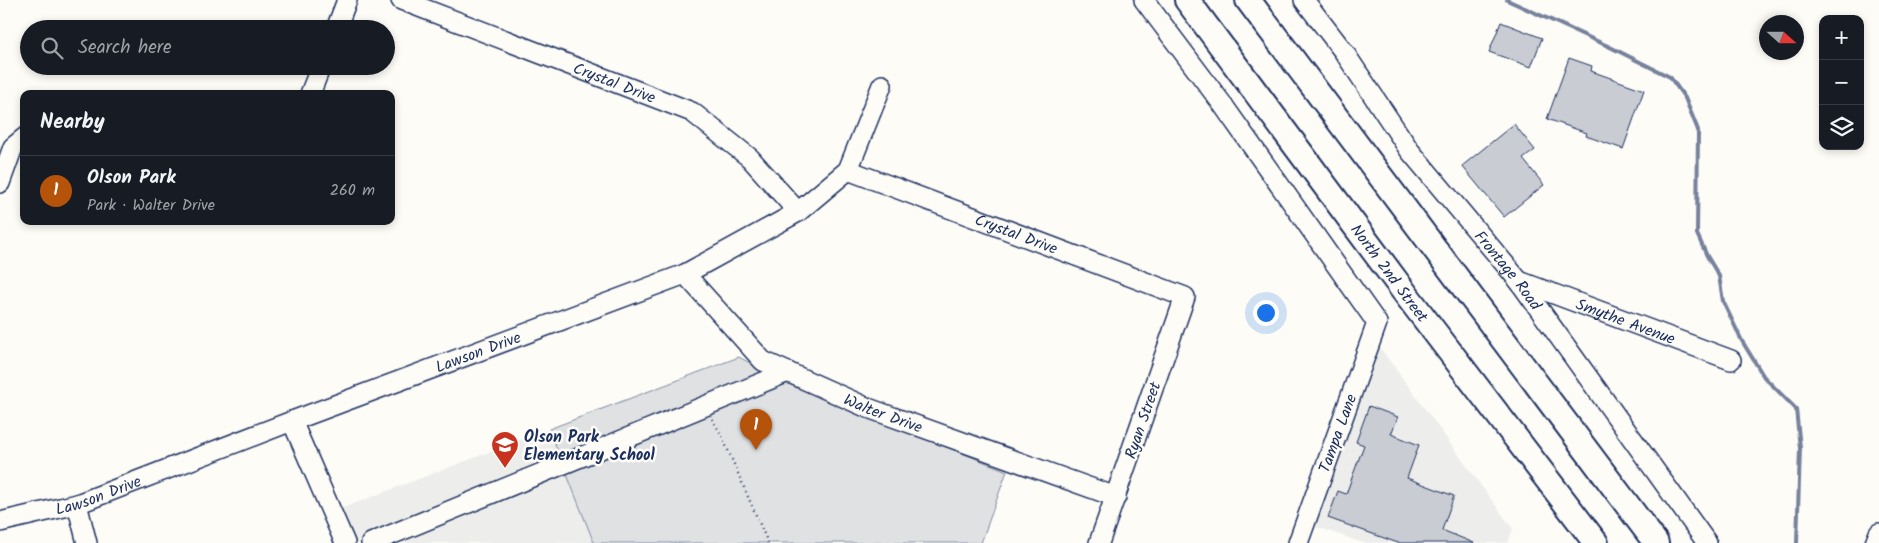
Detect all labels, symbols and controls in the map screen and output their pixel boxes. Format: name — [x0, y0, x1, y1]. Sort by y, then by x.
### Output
north arrow — [1759, 15, 1804, 60]
map controls — [1819, 15, 1864, 150]
button: + — [1819, 15, 1864, 60]
search box — [20, 20, 395, 75]
text: Search here — [78, 33, 172, 63]
icon: search — [38, 34, 66, 62]
street label: Crystal Drive — [569, 56, 659, 111]
button: − — [1819, 60, 1864, 105]
button: layers — [1819, 105, 1864, 150]
text: Nearby — [40, 106, 105, 139]
text: Olson Park — [87, 163, 176, 193]
text: 1 — [54, 178, 58, 203]
text: 260 m — [330, 178, 375, 203]
text: Park · Walter Drive — [87, 193, 215, 218]
street label: Crystal Drive — [971, 208, 1061, 262]
street label: North 2nd Street — [1344, 219, 1435, 329]
street label: Frontage Road — [1467, 225, 1548, 317]
street label: Smythe Avenue — [1572, 292, 1679, 352]
your location — [1253, 300, 1279, 326]
street label: Lawson Drive — [432, 325, 525, 380]
street label: Ryan Street — [1119, 378, 1169, 462]
street label: Walter Drive — [839, 388, 926, 441]
street label: Tampa Lane — [1313, 391, 1364, 476]
pin: 1 — [740, 409, 772, 450]
place label: Olson Park Elementary School — [524, 425, 656, 468]
school or university icon: Olson Park Elementary School — [490, 430, 520, 469]
street label: Lawson Drive — [53, 469, 145, 523]

